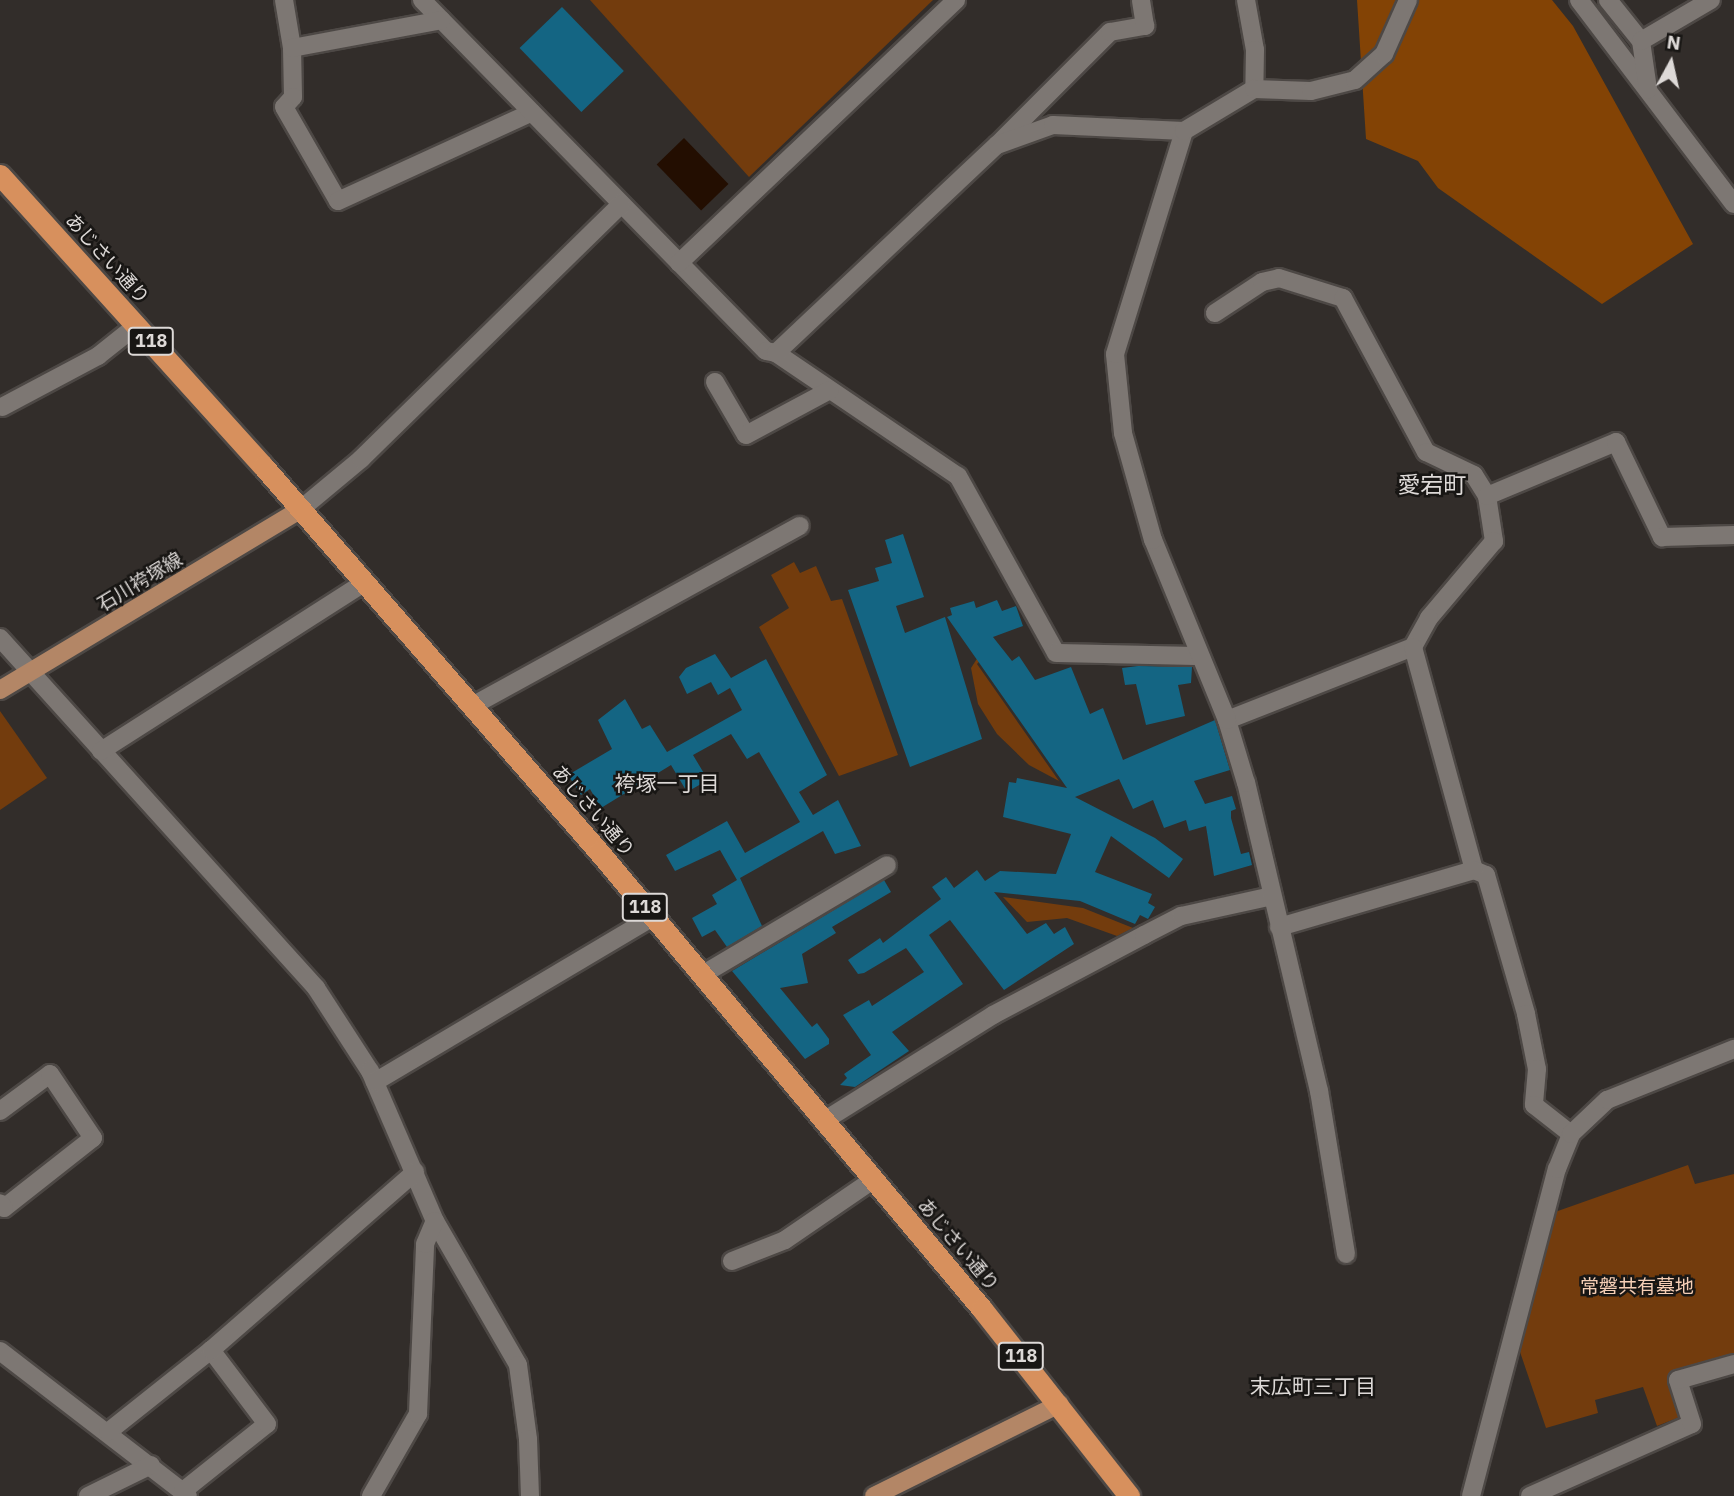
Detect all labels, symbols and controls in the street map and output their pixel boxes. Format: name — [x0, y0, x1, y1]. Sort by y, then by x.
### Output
north arrow — [1636, 28, 1706, 98]
text: N — [1665, 29, 1682, 55]
street label: あじさい通り — [60, 209, 154, 309]
road number: 118 — [127, 326, 176, 356]
district label: 愛宕町 — [1398, 470, 1466, 498]
street label: 石川袴塚線 — [93, 548, 187, 616]
street label: あじさい通り — [547, 761, 639, 861]
district label: 袴塚一丁目 — [615, 770, 719, 796]
road number: 118 — [620, 893, 670, 922]
street label: あじさい通り — [913, 1194, 1003, 1296]
park label: 常磐共有墓地 — [1580, 1276, 1694, 1298]
road number: 118 — [996, 1342, 1046, 1371]
district label: 末広町三丁目 — [1250, 1373, 1376, 1399]

